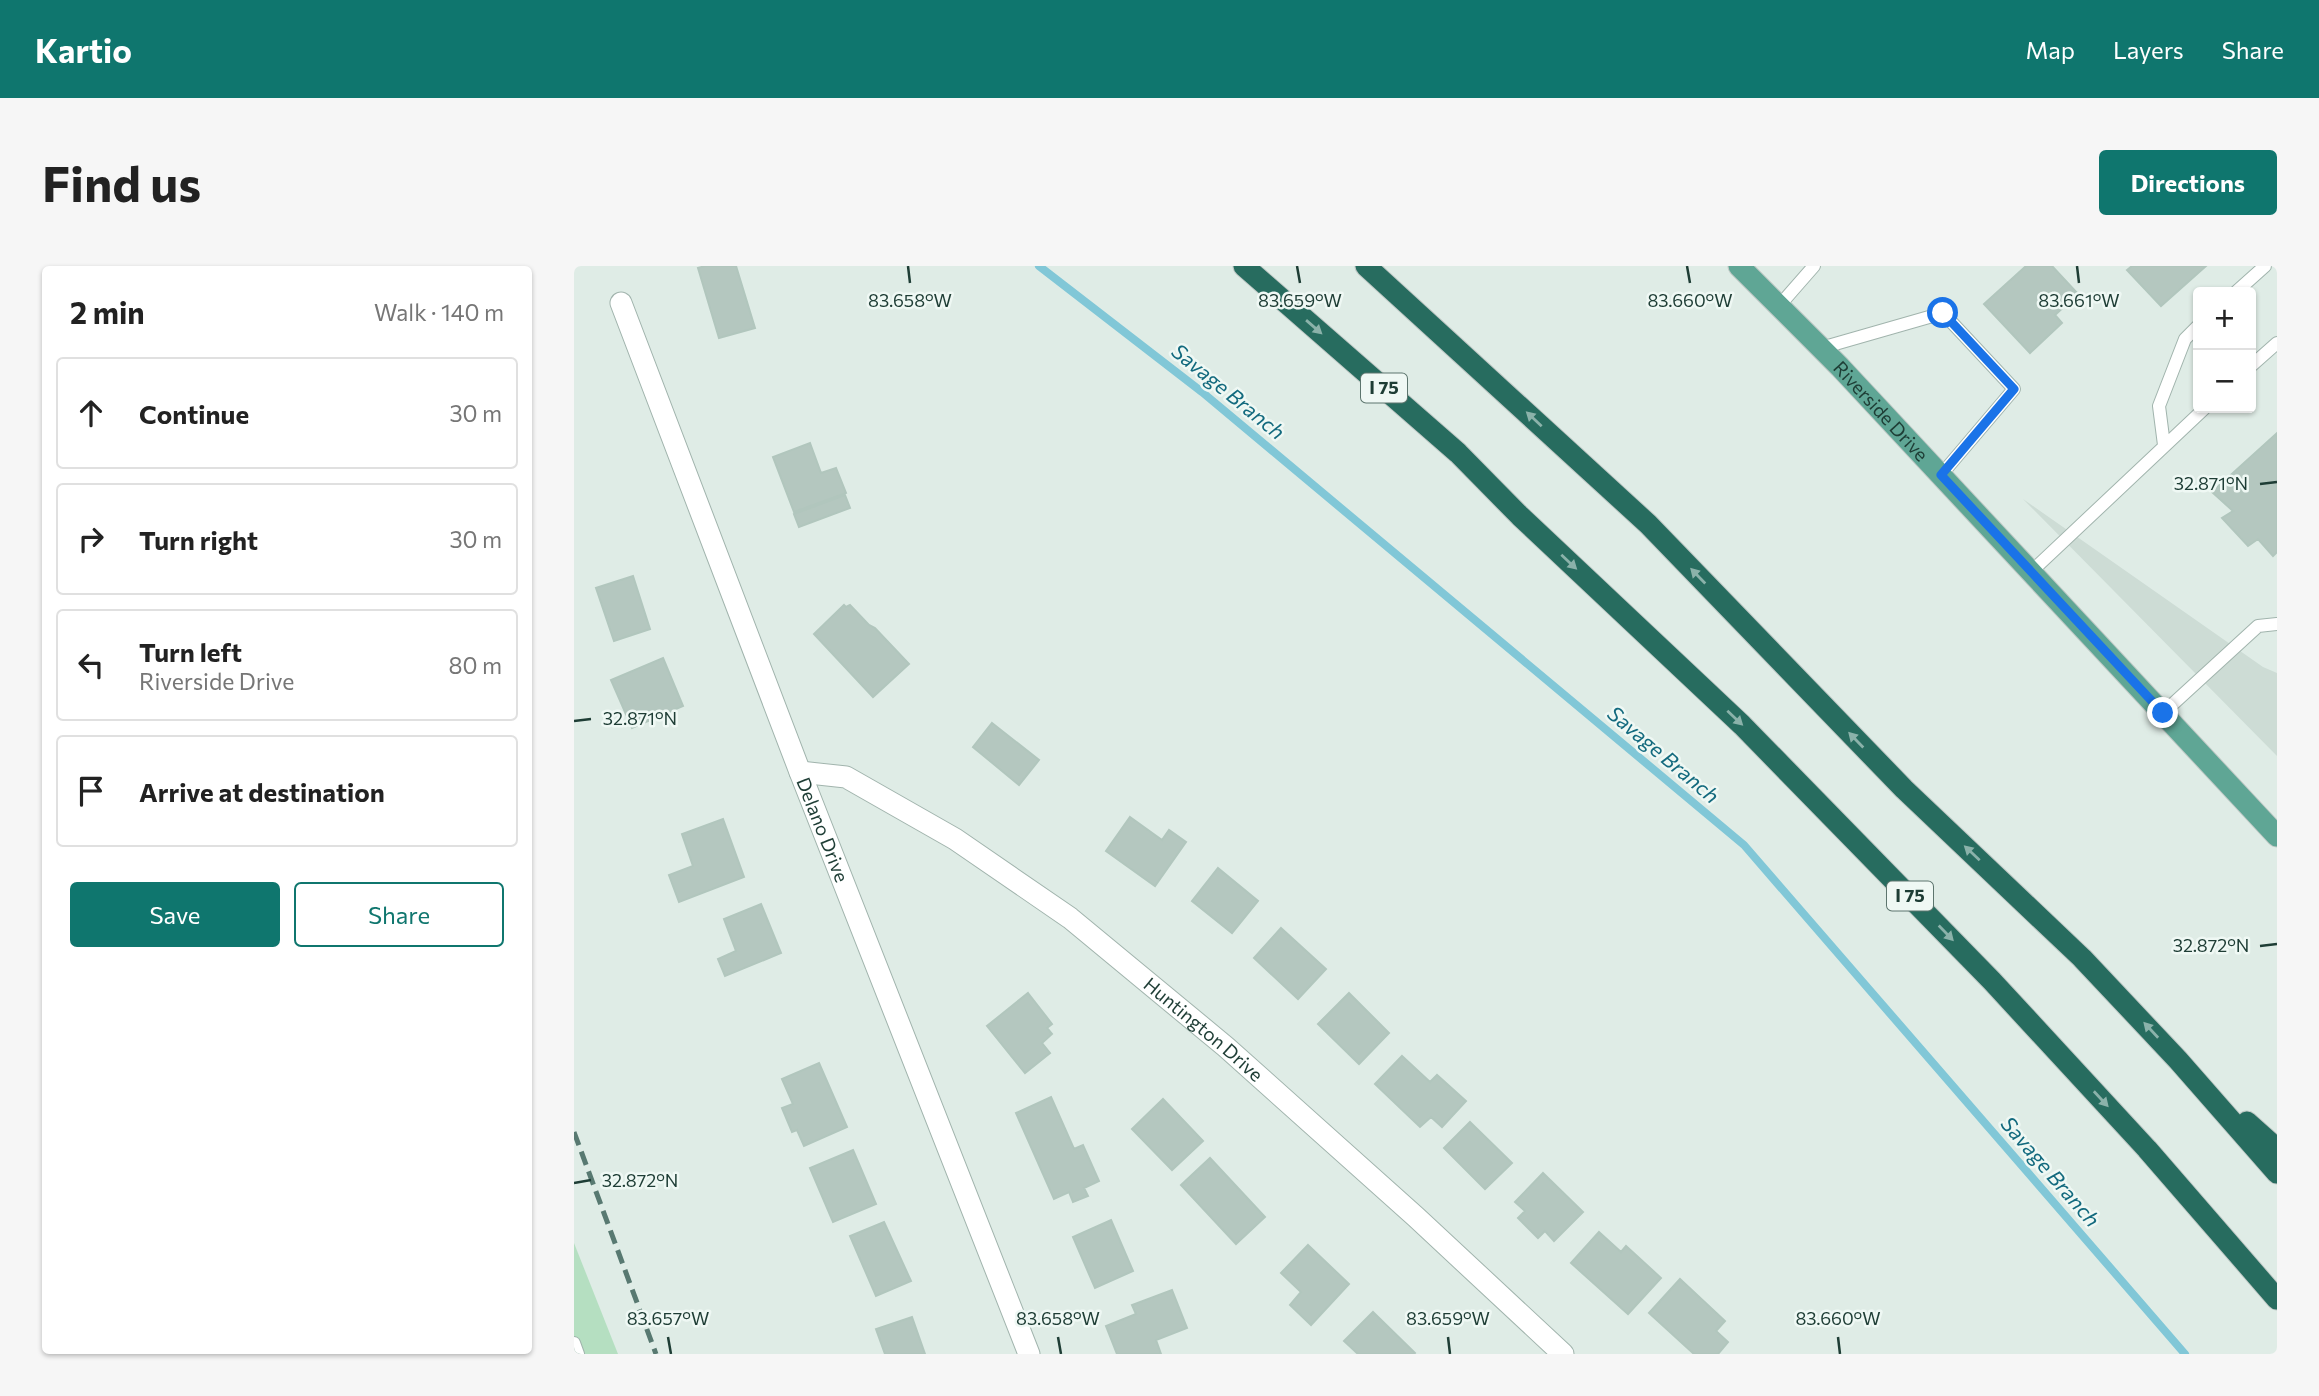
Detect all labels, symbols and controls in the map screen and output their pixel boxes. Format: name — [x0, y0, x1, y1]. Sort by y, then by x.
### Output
text: Kartio — [35, 29, 132, 70]
text: Map — [2026, 35, 2075, 64]
text: Layers — [2113, 35, 2184, 64]
text: Share — [2222, 35, 2284, 64]
button: Directions — [2099, 150, 2277, 215]
text: Find us — [42, 152, 201, 212]
map controls — [2193, 287, 2256, 413]
button: + — [2193, 287, 2256, 350]
text: 83.658°W — [868, 289, 952, 311]
text: 83.659°W — [1258, 289, 1342, 311]
text: 83.660°W — [1647, 289, 1733, 311]
text: 83.661°W — [2038, 289, 2120, 311]
text: 2 min — [70, 293, 145, 330]
route start — [1927, 297, 1958, 328]
text: Walk · 140 m — [374, 298, 504, 326]
one-way arrow — [1305, 319, 1323, 335]
water label: Savage Branch — [1168, 338, 1290, 444]
button: − — [2193, 350, 2256, 413]
street label: Riverside Drive — [1829, 356, 1934, 466]
road number: I 75 — [1361, 373, 1407, 402]
icon: ahead — [72, 394, 110, 432]
text: Continue — [139, 398, 249, 429]
text: 30 m — [449, 399, 502, 427]
one-way arrow — [1525, 411, 1543, 427]
text: 32.871°N — [2174, 472, 2248, 494]
icon: right — [72, 520, 110, 558]
text: Turn right — [139, 524, 258, 555]
text: 30 m — [449, 525, 502, 553]
one-way arrow — [1560, 554, 1577, 570]
one-way arrow — [1691, 568, 1707, 585]
text: Turn left — [139, 636, 242, 667]
icon: left — [72, 646, 110, 684]
text: 80 m — [449, 651, 502, 679]
text: Riverside Drive — [139, 667, 294, 695]
route end — [2147, 697, 2178, 728]
water label: Savage Branch — [1603, 700, 1725, 808]
text: 32.871°N — [603, 707, 677, 729]
one-way arrow — [1726, 710, 1743, 726]
one-way arrow — [1848, 731, 1865, 748]
icon: arrive — [72, 772, 110, 810]
street label: Delano Drive — [792, 774, 854, 885]
text: Arrive at destination — [139, 776, 385, 807]
one-way arrow — [1964, 846, 1981, 862]
button: Save — [70, 882, 280, 947]
button: Share — [294, 882, 504, 947]
road number: I 75 — [1887, 882, 1933, 910]
one-way arrow — [1937, 924, 1953, 941]
text: 32.872°N — [2173, 934, 2249, 956]
street label: Huntington Drive — [1139, 972, 1268, 1086]
one-way arrow — [2142, 1022, 2159, 1039]
one-way arrow — [2093, 1090, 2109, 1108]
water label: Savage Branch — [1996, 1111, 2106, 1231]
text: 32.872°N — [602, 1169, 678, 1191]
text: 83.657°W — [627, 1307, 709, 1329]
text: 83.658°W — [1016, 1307, 1100, 1329]
text: 83.659°W — [1406, 1307, 1490, 1329]
text: 83.660°W — [1795, 1307, 1881, 1329]

